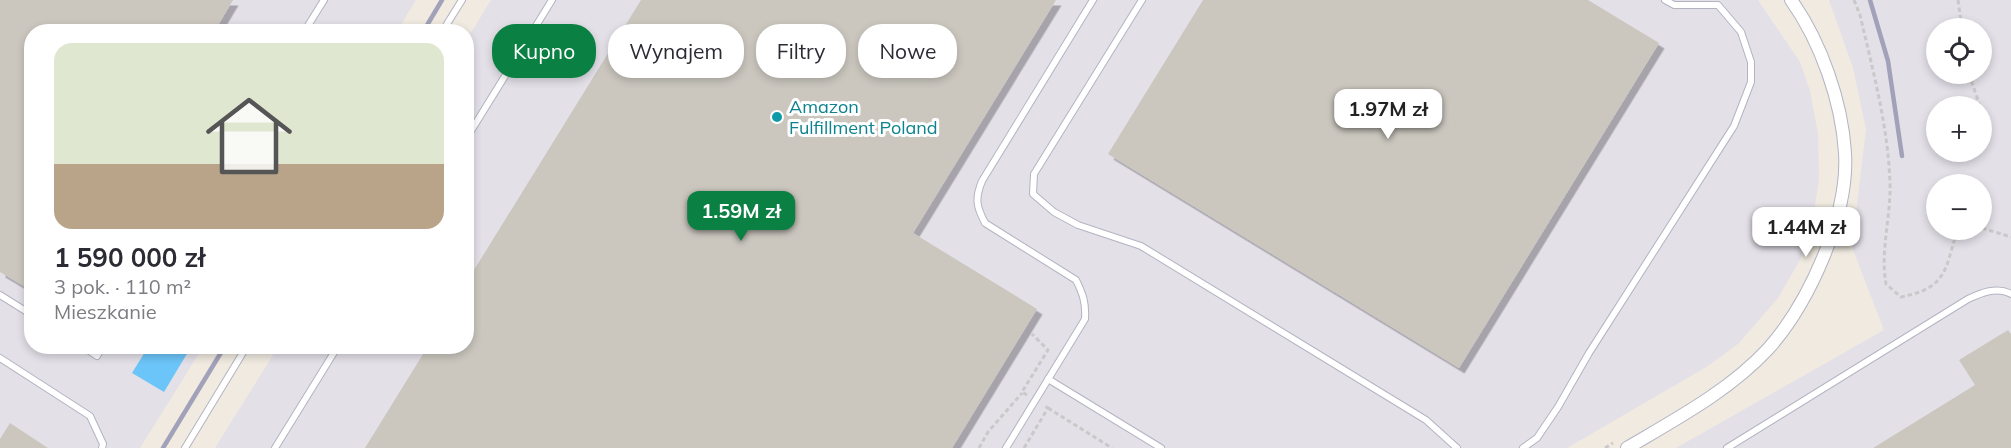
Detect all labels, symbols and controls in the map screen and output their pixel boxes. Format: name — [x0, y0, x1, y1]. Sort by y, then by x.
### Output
map controls — [1926, 18, 1992, 240]
button: locate — [1926, 18, 1992, 84]
chip: Kupno — [492, 24, 596, 78]
chip: Wynajem — [608, 24, 744, 78]
chip: Filtry — [756, 24, 846, 78]
chip: Nowe — [858, 24, 957, 78]
icon: home — [195, 82, 303, 190]
pin: 1.97M zł — [1326, 89, 1450, 140]
place label: Amazon Fulfillment Poland — [789, 95, 938, 139]
text: 1.97M zł — [1348, 96, 1428, 121]
button: + — [1926, 96, 1992, 162]
marker: Amazon Fulfillment Poland — [770, 110, 784, 124]
button: − — [1926, 174, 1992, 240]
pin: 1.59M zł — [679, 191, 803, 242]
text: 1.59M zł — [701, 198, 781, 223]
pin: 1.44M zł — [1744, 207, 1868, 258]
text: 1.44M zł — [1766, 214, 1846, 239]
text: 1 590 000 zł — [54, 241, 205, 274]
text: 3 pok. · 110 m² — [54, 274, 191, 299]
text: Mieszkanie — [54, 299, 157, 324]

